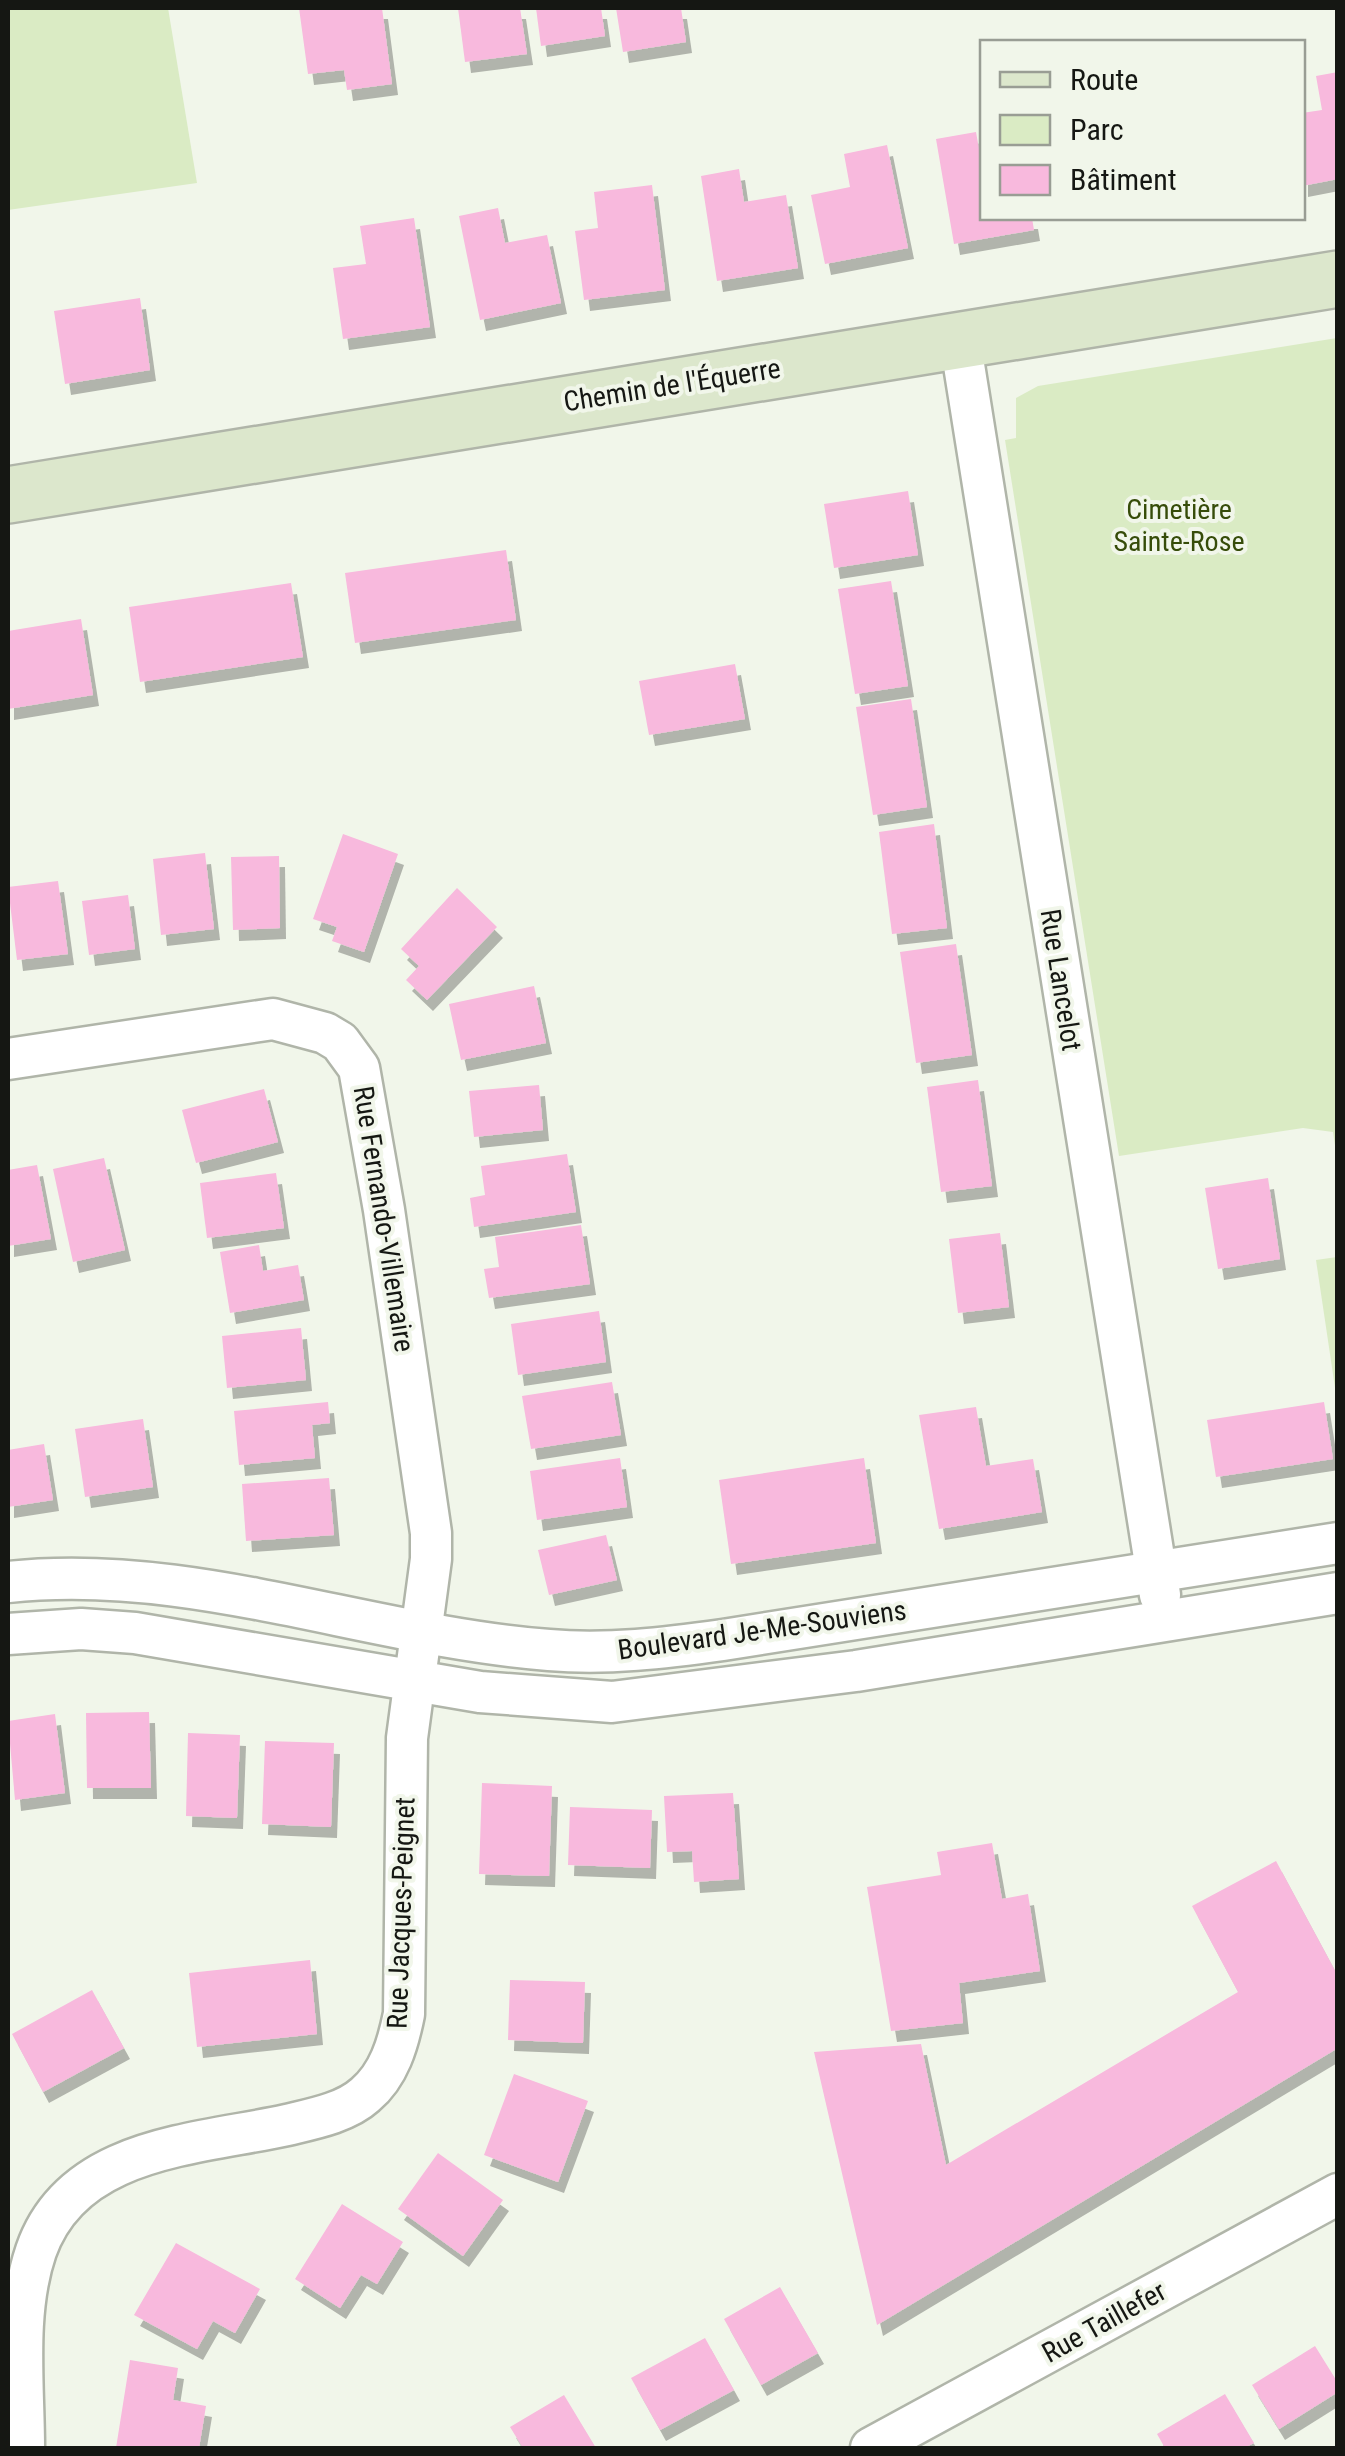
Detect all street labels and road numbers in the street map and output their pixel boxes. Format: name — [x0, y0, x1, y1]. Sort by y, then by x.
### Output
street label: Chemin de l'Équerre — [561, 352, 783, 418]
street label: Rue Lancelot — [1034, 907, 1088, 1053]
street label: Rue Fernando-Villemaire — [347, 1084, 421, 1354]
street label: Boulevard Je-Me-Souviens — [616, 1593, 908, 1667]
street label: Rue Jacques-Peignet — [380, 1797, 422, 2029]
street label: Rue Taillefer — [1036, 2274, 1172, 2370]

